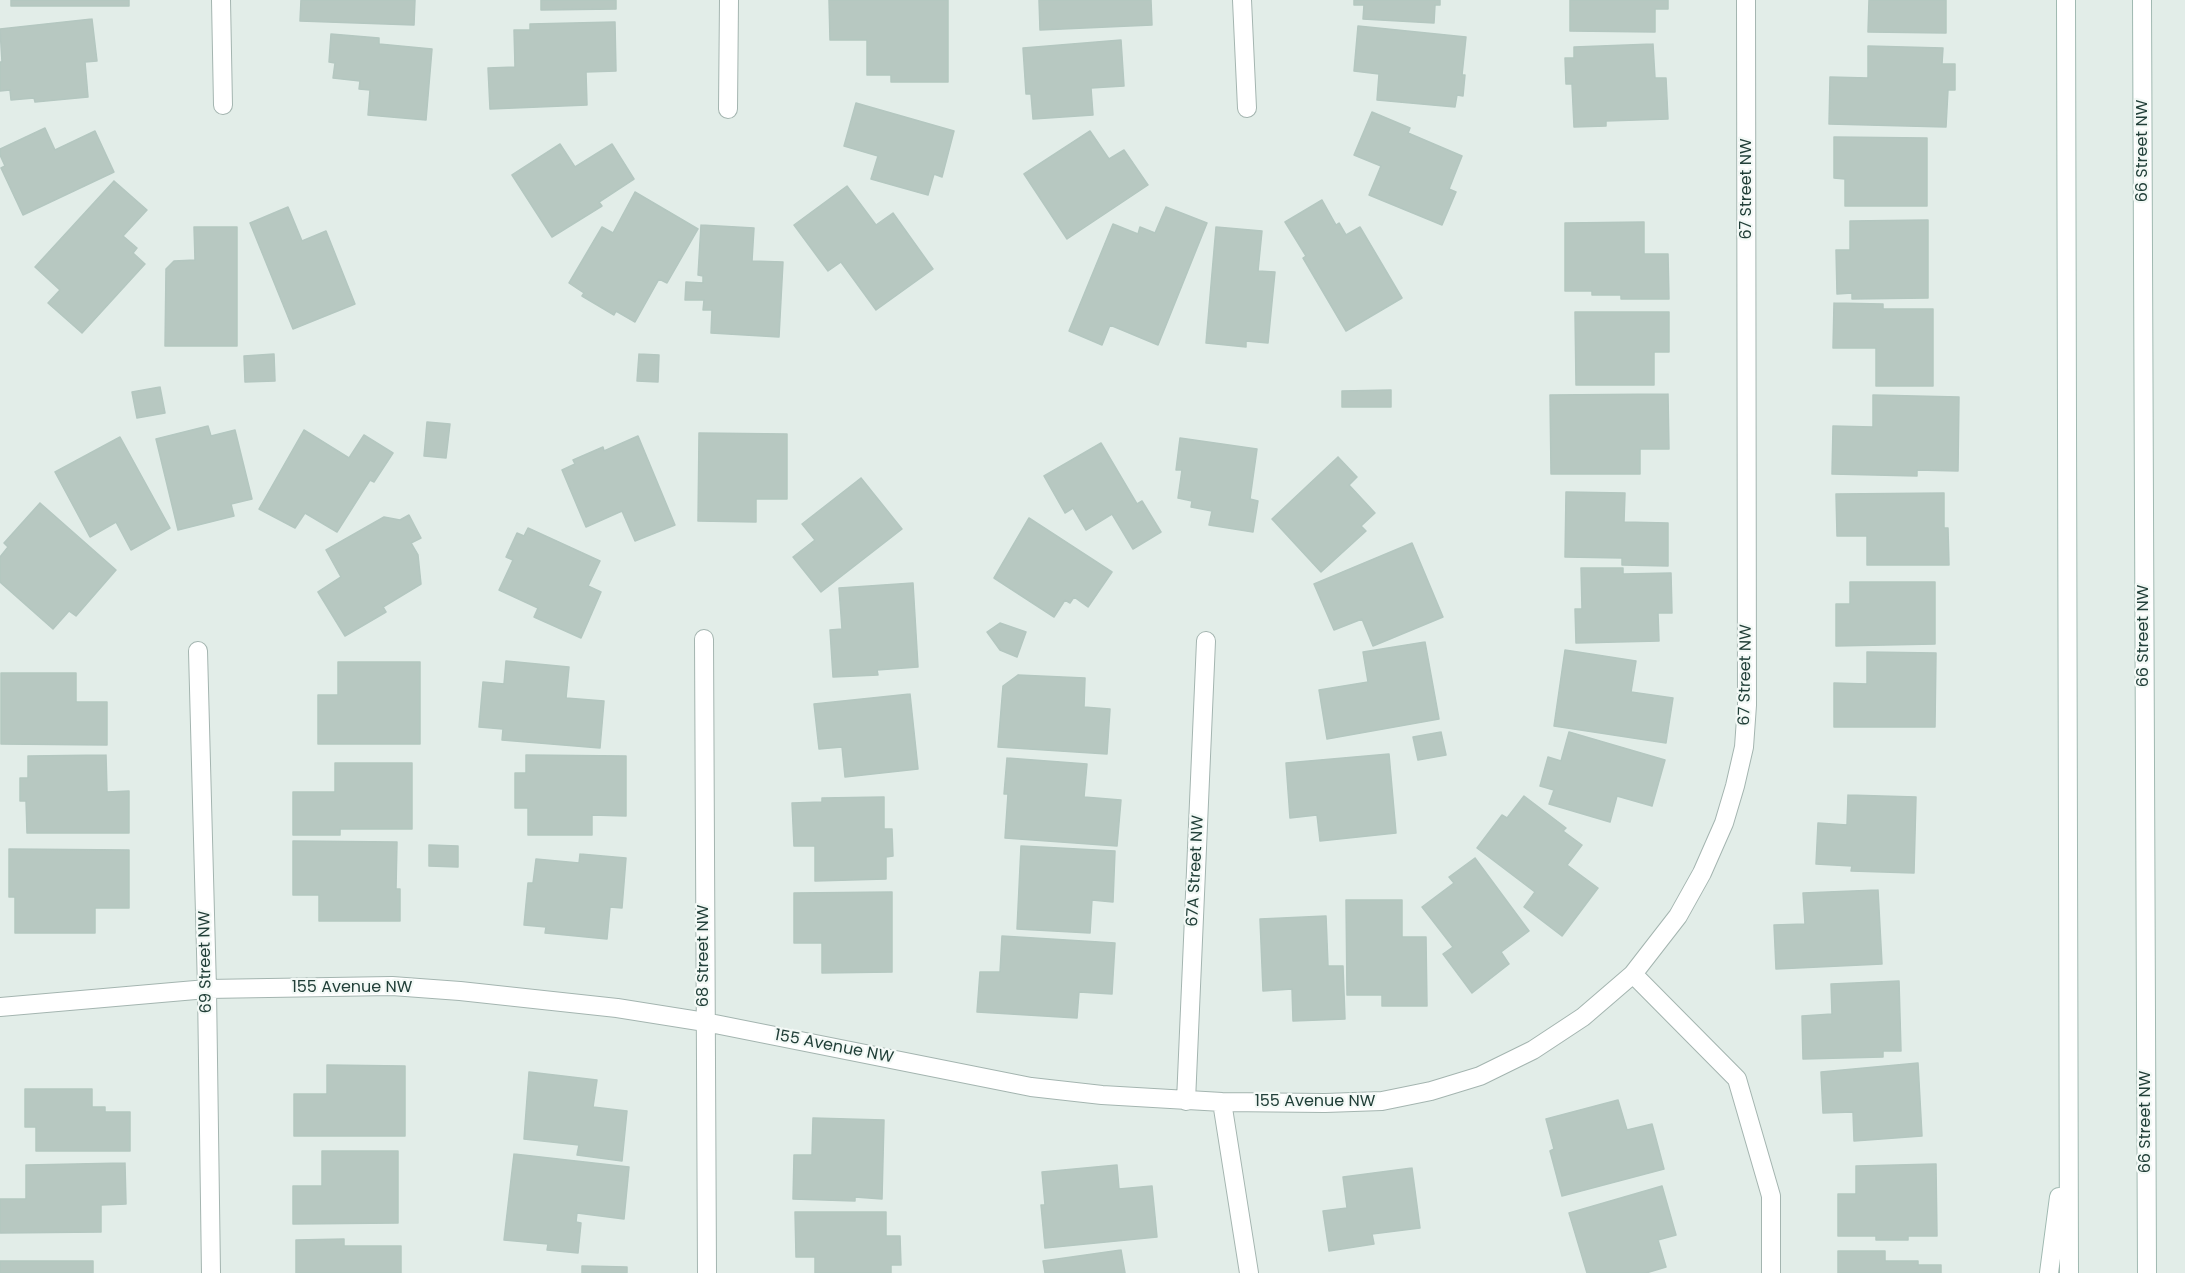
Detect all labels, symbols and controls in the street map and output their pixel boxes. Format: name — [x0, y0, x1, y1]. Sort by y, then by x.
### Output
street label: 66 Street NW — [2133, 100, 2153, 202]
street label: 67 Street NW — [1737, 138, 1757, 240]
street label: 66 Street NW — [2134, 585, 2154, 687]
street label: 67 Street NW — [1736, 624, 1756, 726]
street label: 67A Street NW — [1183, 815, 1209, 927]
street label: 68 Street NW — [694, 905, 714, 1007]
street label: 69 Street NW — [196, 911, 216, 1013]
street label: 155 Avenue NW — [292, 978, 412, 998]
street label: 155 Avenue NW — [773, 1026, 895, 1068]
street label: 66 Street NW — [2136, 1071, 2156, 1173]
street label: 155 Avenue NW — [1255, 1092, 1375, 1112]

